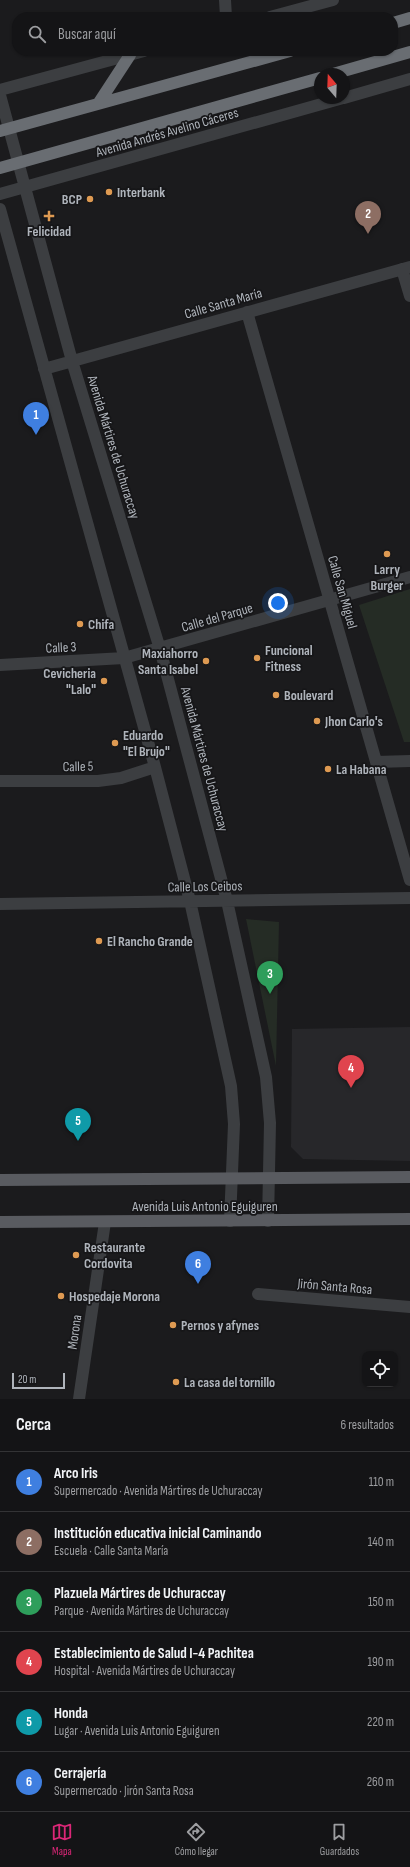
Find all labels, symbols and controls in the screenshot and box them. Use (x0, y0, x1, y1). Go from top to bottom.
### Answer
search box (12, 12, 398, 56)
icon: search (26, 23, 48, 45)
text: Buscar aquí (58, 25, 116, 44)
north arrow (314, 68, 350, 104)
street label: Avenida Andrés Avelino Cáceres (93, 104, 240, 161)
place label: Interbank (117, 184, 165, 201)
marker: Interbank (104, 187, 114, 197)
place label: BCP (62, 191, 82, 208)
marker: BCP (85, 194, 95, 204)
pin: 2 (355, 201, 381, 234)
marker: Felicidad (44, 211, 54, 221)
place label: Felicidad (27, 223, 71, 240)
street label: Calle Santa María (182, 284, 264, 323)
street label: Avenida Mártires de Uchuraccay (83, 372, 144, 522)
pin: 1 (23, 402, 49, 435)
marker: Larry Burger (382, 549, 392, 559)
street label: Calle San Miguel (324, 554, 361, 631)
place label: Larry Burger (371, 561, 404, 594)
your location (268, 593, 288, 613)
street label: Calle del Parque (179, 599, 255, 636)
place label: Chifa (88, 616, 114, 633)
marker: Chifa (75, 619, 85, 629)
street label: Calle 3 (45, 638, 77, 657)
place label: Funcional Fitness (265, 642, 313, 675)
place label: Maxiahorro Santa Isabel (138, 645, 198, 678)
marker: Funcional Fitness (252, 653, 262, 663)
marker: Maxiahorro Santa Isabel (201, 656, 211, 666)
place label: Cevicheria "Lalo" (43, 665, 96, 698)
marker: Cevicheria "Lalo" (99, 676, 109, 686)
street label: Avenida Mártires de Uchuraccay (177, 684, 232, 834)
place label: Boulevard (284, 687, 333, 704)
marker: Boulevard (271, 690, 281, 700)
place label: Jhon Carlo's (324, 713, 383, 730)
marker: Jhon Carlo's (312, 716, 322, 726)
place label: Eduardo "El Brujo" (123, 727, 170, 760)
marker: Eduardo "El Brujo" (110, 738, 120, 748)
street label: Calle 5 (63, 758, 94, 775)
place label: La Habana (336, 761, 387, 778)
marker: La Habana (323, 764, 333, 774)
street label: Calle Los Ceibos (168, 877, 242, 896)
place label: El Rancho Grande (107, 933, 193, 950)
marker: El Rancho Grande (94, 936, 104, 946)
pin: 3 (257, 961, 283, 994)
pin: 4 (338, 1055, 364, 1088)
pin: 5 (65, 1108, 91, 1141)
street label: Avenida Luis Antonio Eguiguren (131, 1198, 278, 1215)
place label: Restaurante Cordovita (84, 1239, 145, 1272)
marker: Restaurante Cordovita (71, 1250, 81, 1260)
pin: 6 (185, 1251, 211, 1284)
street label: Jirón Santa Rosa (296, 1275, 373, 1298)
place label: Hospedaje Morona (69, 1288, 160, 1305)
marker: Hospedaje Morona (56, 1291, 66, 1301)
street label: Morona (64, 1313, 85, 1351)
place label: Pernos y afynes (181, 1317, 259, 1334)
marker: Pernos y afynes (168, 1320, 178, 1330)
map controls (362, 1351, 398, 1387)
button: locate (362, 1351, 398, 1387)
scale bar (12, 1371, 65, 1390)
text: 20 m (18, 1373, 36, 1386)
place label: La casa del tornillo (184, 1374, 275, 1391)
marker: La casa del tornillo (171, 1377, 181, 1387)
text: Cerca (16, 1415, 51, 1435)
text: 6 resultados (341, 1417, 394, 1433)
text: Arco Iris (54, 1464, 98, 1483)
text: 1 (26, 1474, 32, 1490)
text: 110 m (369, 1474, 394, 1490)
text: Supermercado · Avenida Mártires de Uchuraccay (54, 1483, 263, 1499)
text: Institución educativa inicial Caminando (54, 1524, 261, 1543)
text: 2 (26, 1534, 32, 1550)
text: 140 m (368, 1534, 394, 1550)
text: Escuela · Calle Santa María (54, 1543, 168, 1559)
text: Plazuela Mártires de Uchuraccay (54, 1584, 226, 1603)
text: 3 (26, 1594, 32, 1610)
text: 150 m (368, 1594, 394, 1610)
text: Parque · Avenida Mártires de Uchuraccay (54, 1603, 229, 1619)
text: Establecimiento de Salud I-4 Pachitea (54, 1644, 254, 1663)
text: 4 (26, 1654, 32, 1670)
text: 190 m (367, 1654, 394, 1670)
text: Hospital · Avenida Mártires de Uchuraccay (54, 1663, 235, 1679)
text: Honda (54, 1704, 88, 1723)
text: 5 (26, 1714, 32, 1730)
text: 220 m (367, 1714, 394, 1730)
text: Lugar · Avenida Luis Antonio Eguiguren (54, 1723, 220, 1739)
text: Cerrajería (54, 1764, 106, 1783)
text: 6 (26, 1774, 32, 1790)
text: 260 m (367, 1774, 394, 1790)
text: Supermercado · Jirón Santa Rosa (54, 1783, 194, 1799)
tab: Mapa (51, 1821, 73, 1858)
tab: Cómo llegar (175, 1821, 218, 1858)
tab: Guardados (320, 1821, 359, 1858)

